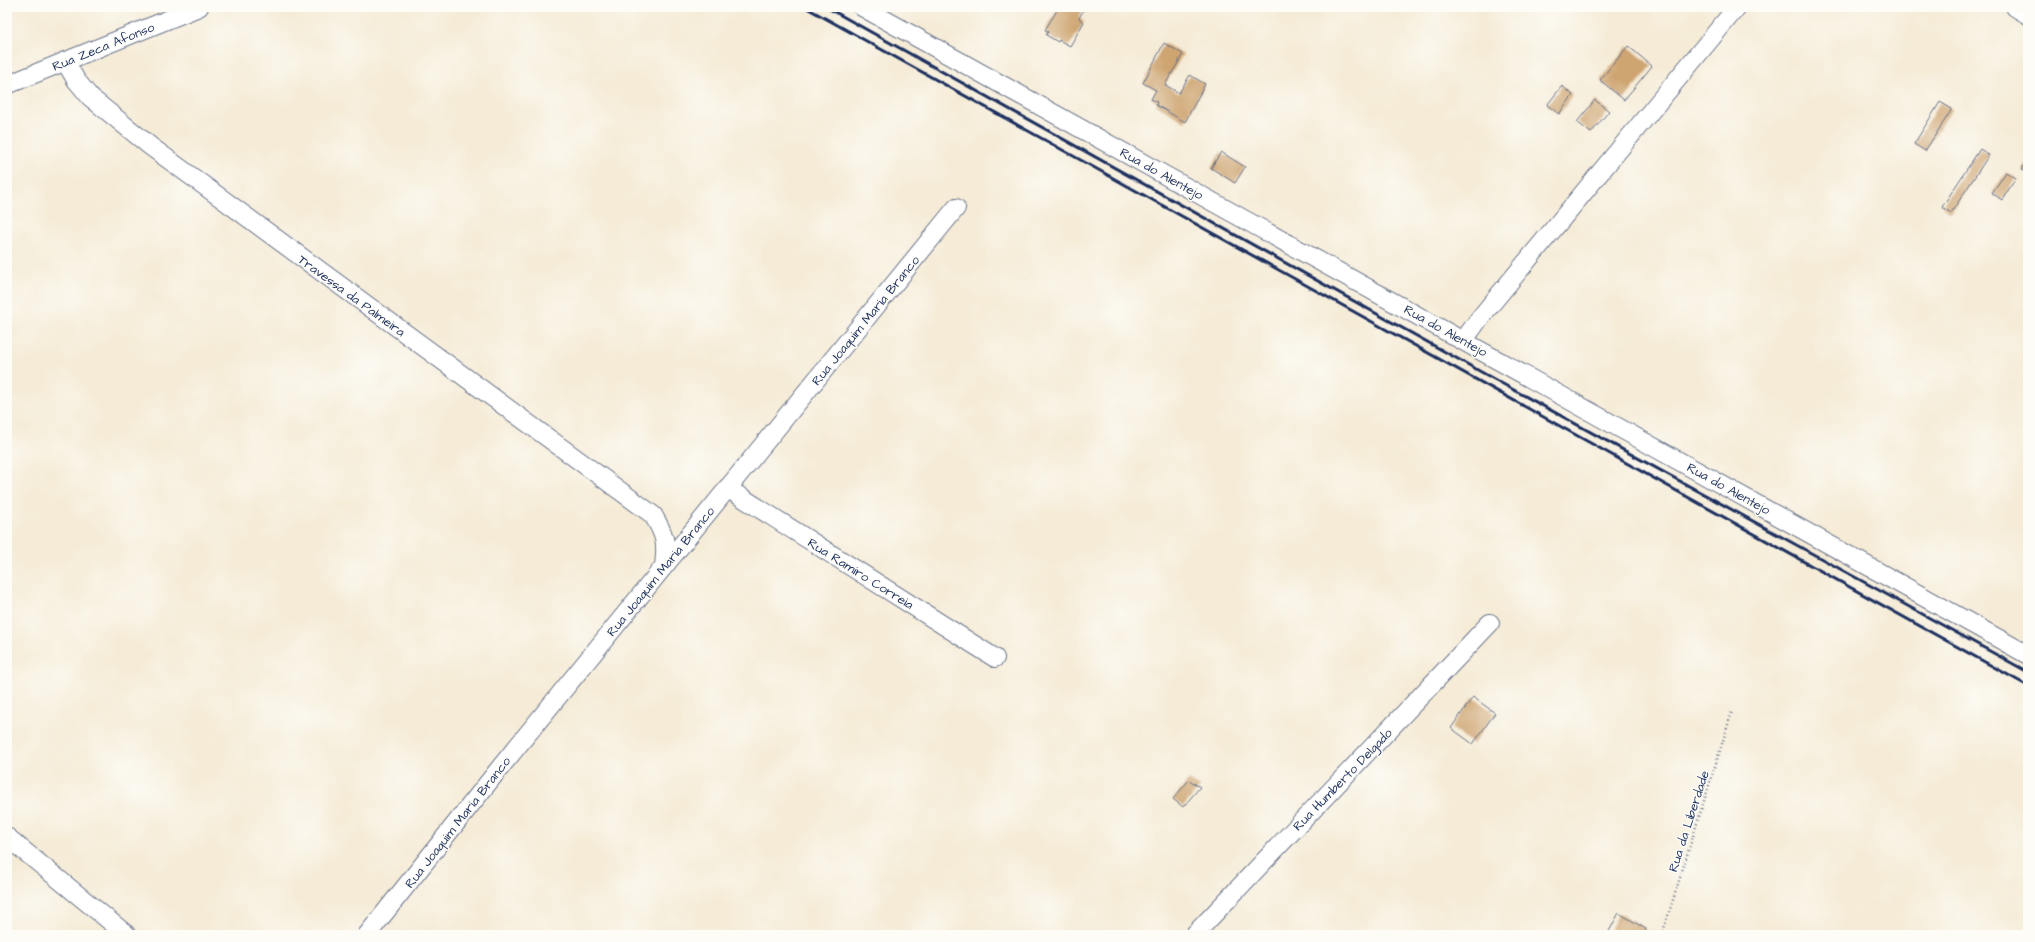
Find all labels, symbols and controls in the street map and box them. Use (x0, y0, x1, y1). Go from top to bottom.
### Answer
street label: Rua Zeca Afonso (50, 18, 158, 76)
street label: Rua do Alentejo (1117, 144, 1207, 205)
street label: Travessa da Palmeira (294, 251, 409, 341)
street label: Rua Joaquim Maria Branco (808, 251, 924, 389)
street label: Rua do Alentejo (1401, 301, 1491, 362)
street label: Rua do Alentejo (1684, 459, 1774, 520)
street label: Rua Joaquim Maria Branco (603, 502, 719, 640)
street label: Rua Ramiro Correia (804, 534, 917, 614)
street label: Rua Humberto Delgado (1289, 724, 1398, 836)
street label: Rua Joaquim Maria Branco (401, 753, 515, 892)
street label: Rua da Liberdade (1664, 768, 1714, 874)

